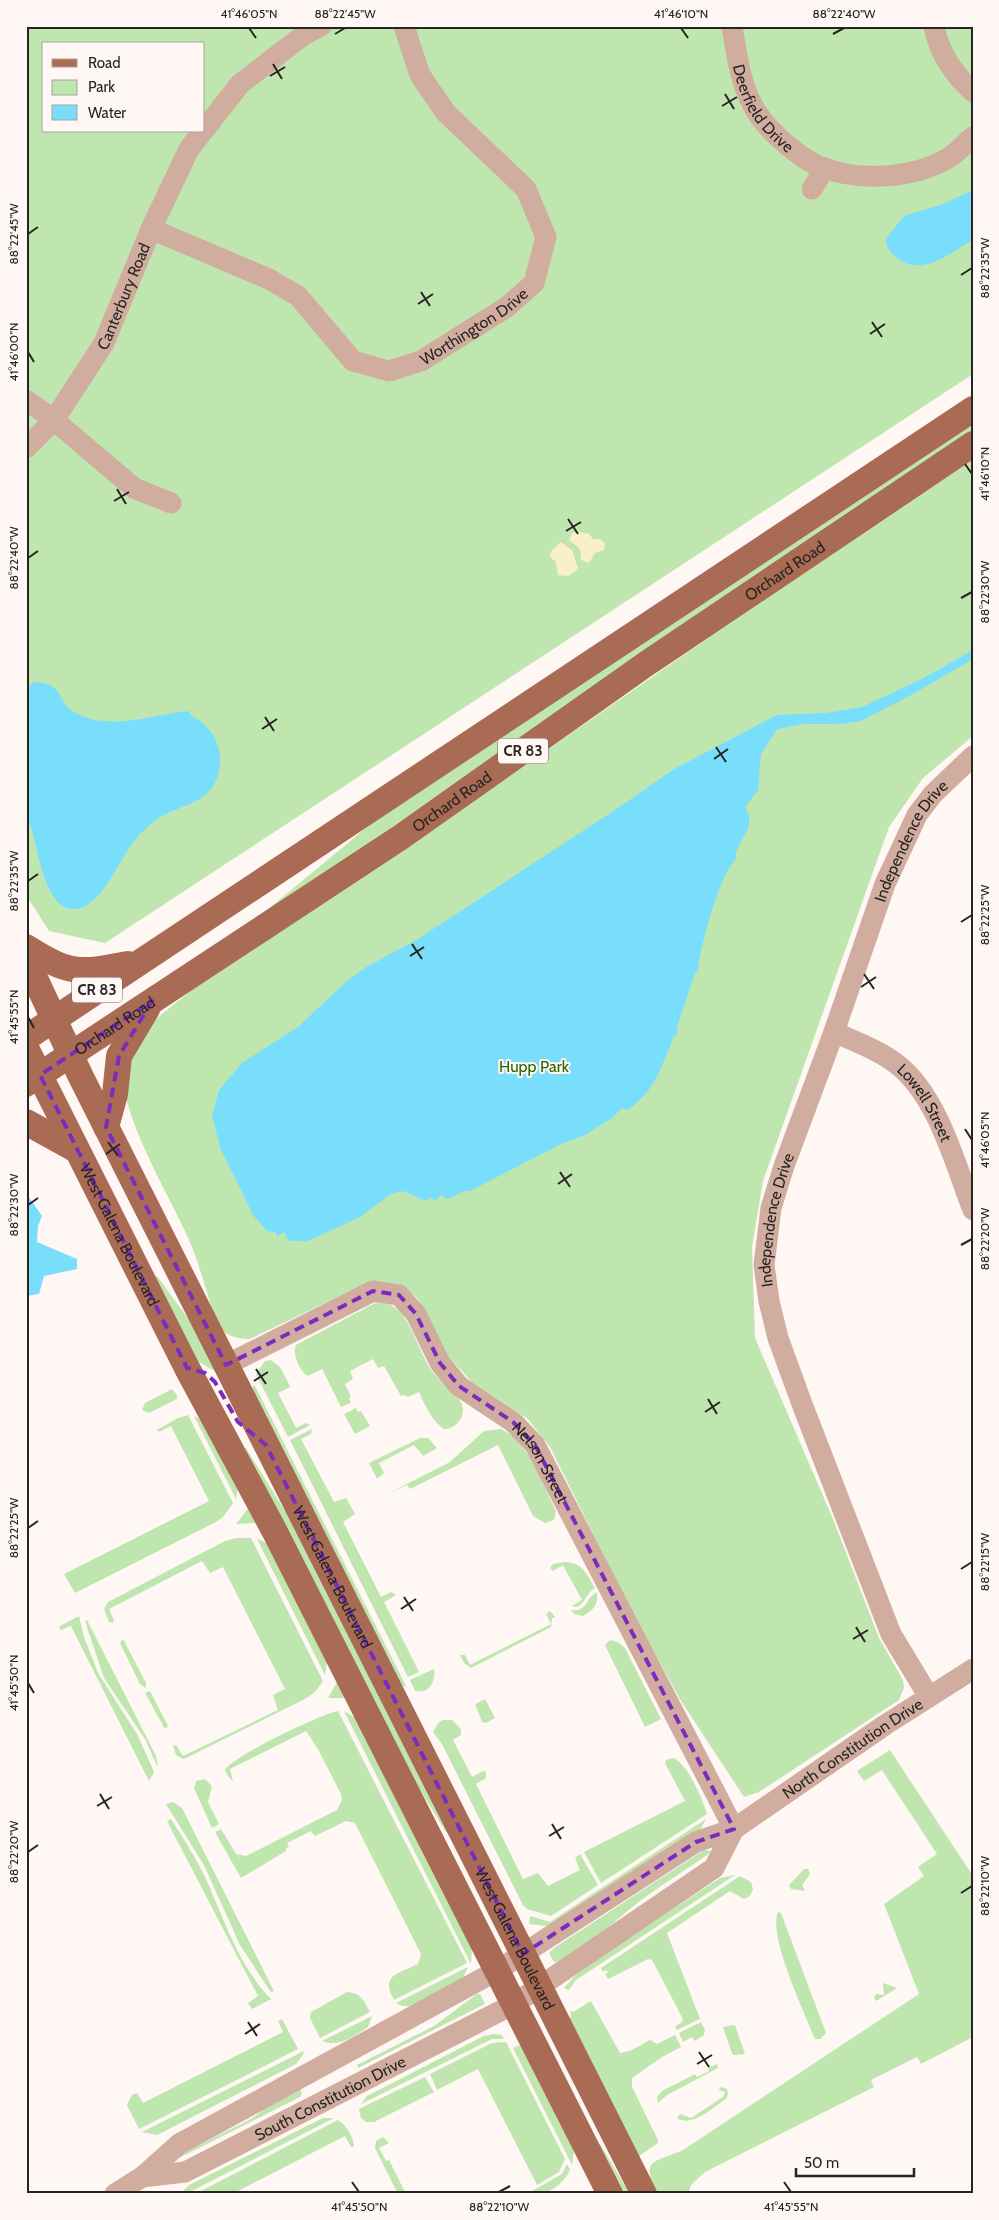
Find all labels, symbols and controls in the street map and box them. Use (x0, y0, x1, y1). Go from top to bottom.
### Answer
text: 41°46'05"N (220, 6, 278, 21)
text: 88°22'45"W (314, 6, 376, 21)
text: 41°46'10"N (654, 6, 708, 21)
text: 88°22'40"W (813, 6, 876, 21)
legend (42, 42, 205, 132)
text: Road (88, 54, 121, 72)
street label: Deerfield Drive (729, 62, 797, 156)
text: Park (88, 78, 115, 96)
text: Water (88, 104, 126, 122)
text: 88°22'45"W (6, 203, 21, 265)
text: 88°22'35"W (977, 237, 992, 298)
street label: Canterbury Road (93, 240, 154, 354)
street label: Worthington Drive (417, 284, 532, 369)
text: 41°46'00"N (6, 323, 21, 381)
text: 41°46'10"N (977, 447, 992, 501)
text: 88°22'40"W (6, 526, 21, 589)
street label: Orchard Road (741, 537, 829, 605)
text: 88°22'30"W (977, 560, 992, 623)
road number: CR 83 (498, 738, 548, 764)
street label: Orchard Road (409, 767, 495, 836)
street label: Independence Drive (871, 776, 952, 905)
text: 88°22'35"W (6, 850, 21, 911)
text: 88°22'25"W (977, 884, 992, 945)
road number: CR 83 (72, 978, 122, 1002)
text: 41°45'55"N (6, 990, 21, 1044)
street label: Orchard Road (71, 993, 159, 1060)
park label: Hupp Park (499, 1057, 570, 1076)
street label: Lowell Street (893, 1060, 956, 1145)
text: 41°46'05"N (977, 1111, 992, 1169)
street label: Independence Drive (755, 1150, 798, 1288)
street label: West Galena Boulevard (76, 1161, 163, 1309)
text: 88°22'30"W (6, 1173, 21, 1236)
text: 88°22'20"W (977, 1207, 992, 1270)
street label: Nelson Street (508, 1418, 573, 1507)
text: 88°22'25"W (6, 1497, 21, 1558)
street label: West Galena Boulevard (289, 1503, 376, 1651)
text: 88°22'15"W (977, 1532, 992, 1591)
text: 41°45'50"N (6, 1655, 21, 1711)
street label: North Constitution Drive (779, 1695, 926, 1803)
text: 88°22'20"W (6, 1820, 21, 1883)
text: 88°22'10"W (977, 1855, 992, 1916)
street label: West Galena Boulevard (471, 1865, 559, 2013)
street label: South Constitution Drive (251, 2052, 409, 2145)
scale bar (796, 2145, 914, 2177)
text: 50 m (804, 2154, 839, 2172)
text: 41°45'50"N (331, 2199, 387, 2214)
text: 88°22'10"W (469, 2199, 530, 2214)
text: 41°45'55"N (764, 2199, 818, 2214)

